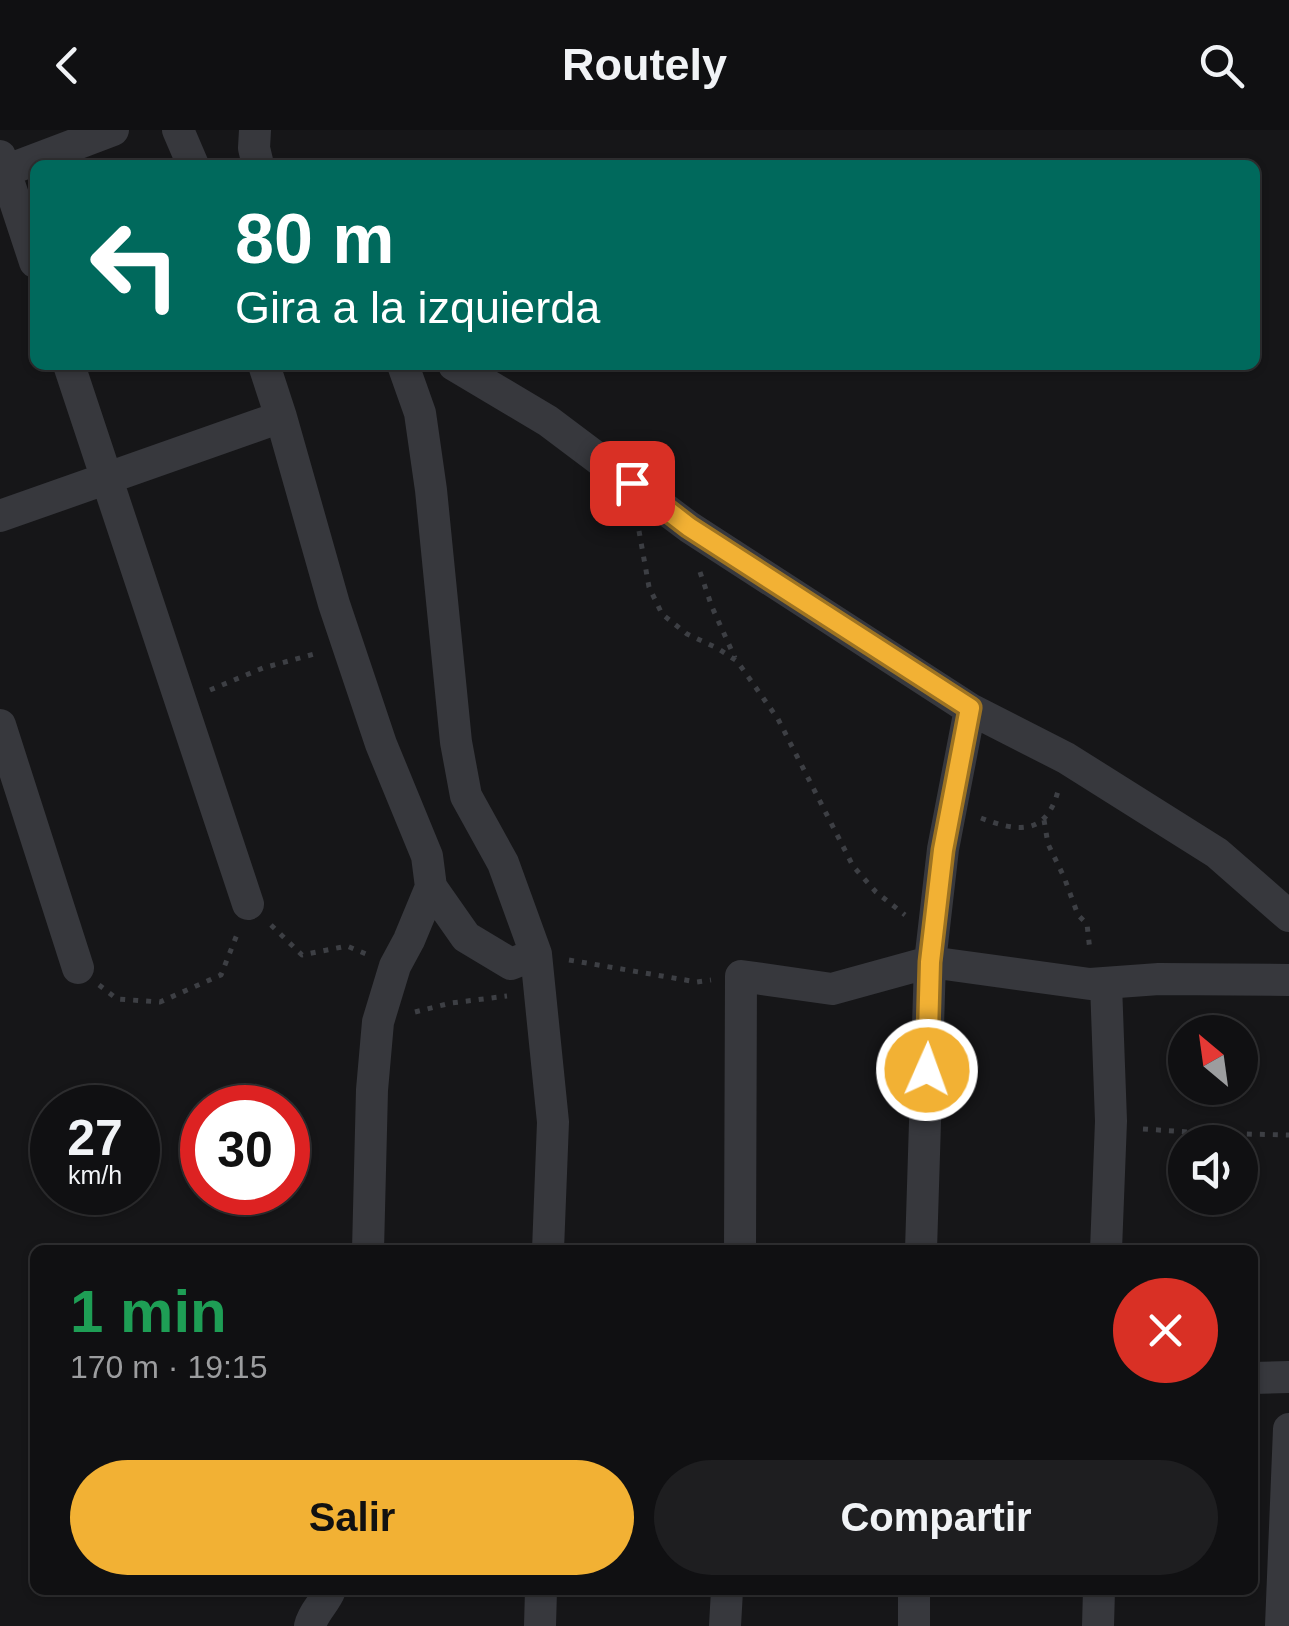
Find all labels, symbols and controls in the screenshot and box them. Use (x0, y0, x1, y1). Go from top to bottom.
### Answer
icon: back (40, 38, 95, 93)
icon: search (1194, 38, 1249, 93)
text: Routely (562, 39, 727, 90)
icon: left (70, 200, 200, 330)
text: 80 m (235, 200, 395, 278)
text: Gira a la izquierda (235, 282, 600, 333)
pin (590, 441, 675, 526)
icon: arrive (605, 456, 660, 511)
north arrow (1168, 1015, 1258, 1105)
map controls (1168, 1015, 1258, 1215)
position arrow (875, 1018, 979, 1122)
speed limit sign: 30 (180, 1085, 310, 1215)
text: 27 (67, 1110, 123, 1166)
button: sound (1168, 1125, 1258, 1215)
text: km/h (68, 1161, 122, 1189)
text: 1 min (70, 1278, 227, 1345)
button: close (1113, 1278, 1218, 1383)
text: 170 m · 19:15 (70, 1349, 267, 1385)
button: Salir (70, 1460, 634, 1575)
button: Compartir (654, 1460, 1218, 1575)

